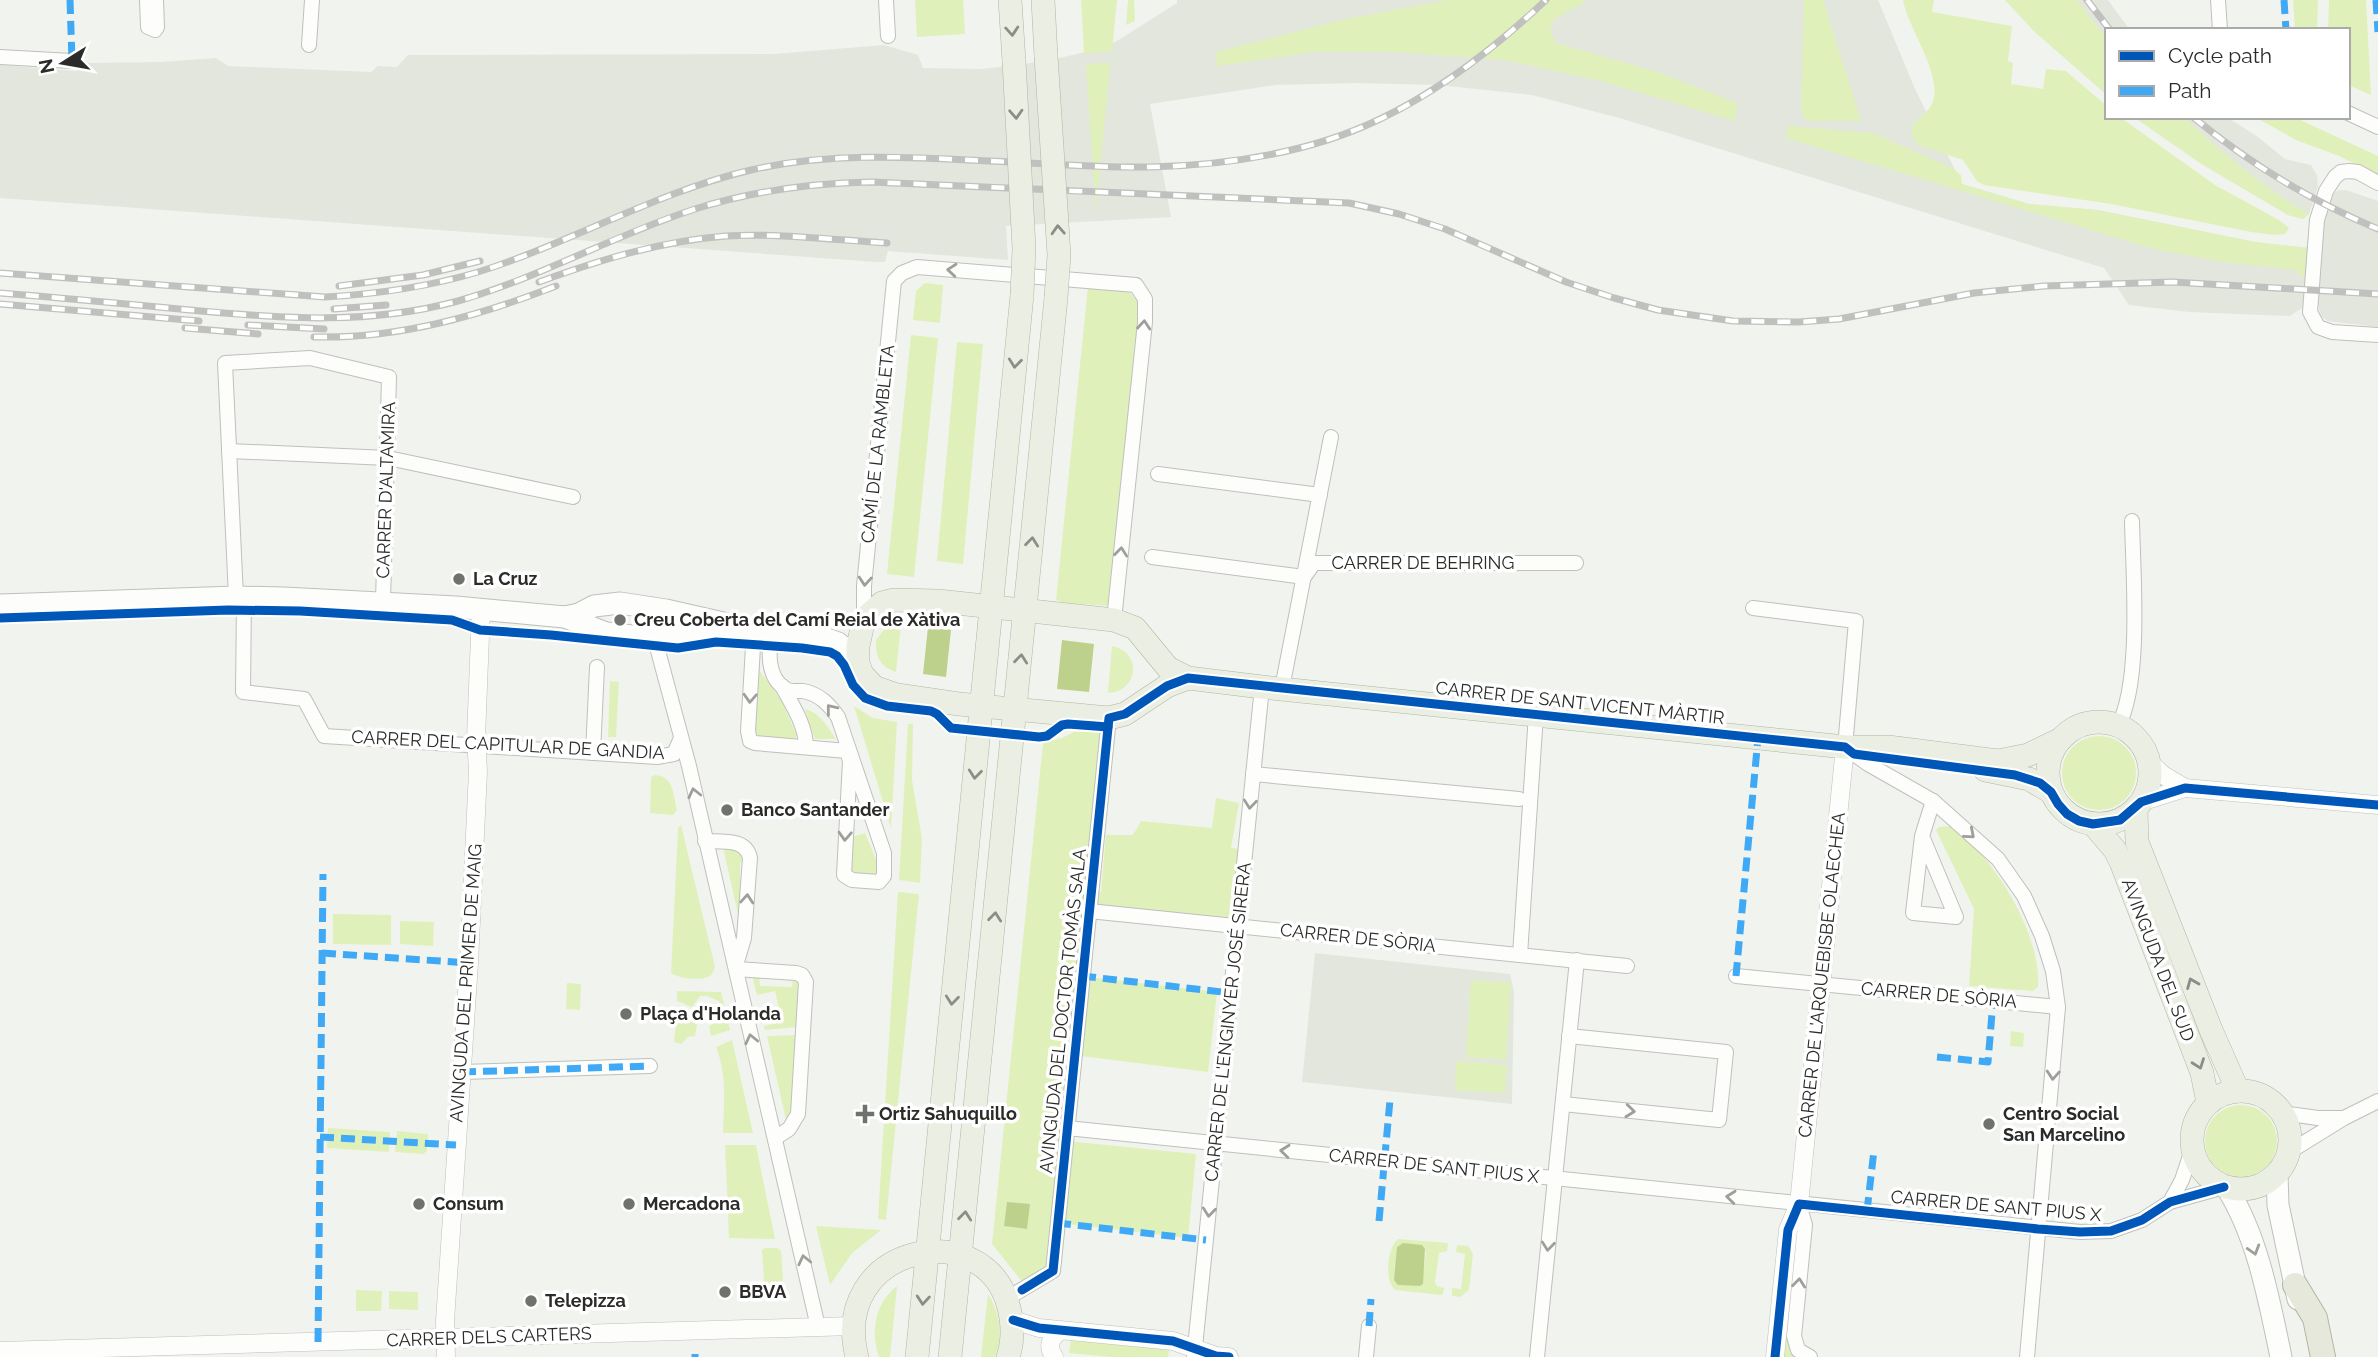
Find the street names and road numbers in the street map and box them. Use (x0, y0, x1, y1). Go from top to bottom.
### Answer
street label: CAMÍ DE LA RAMBLETA (856, 344, 898, 544)
street label: CARRER D'ALTAMIRA (372, 401, 399, 579)
street label: CARRER DE BEHRING (1332, 552, 1514, 573)
street label: CARRER DE SANT VICENT MÀRTIR (1435, 676, 1726, 728)
street label: CARRER DEL CAPITULAR DE GANDIA (351, 726, 665, 763)
street label: CARRER DE L'ARQUEBISBE OLAECHEA (1794, 811, 1849, 1139)
street label: AVINGUDA DEL PRIMER DE MAIG (445, 843, 486, 1123)
street label: AVINGUDA DEL DOCTOR TOMÀS SALA (1034, 847, 1090, 1174)
street label: CARRER DE L'ENGINYER JOSÉ SIRERA (1199, 861, 1255, 1183)
street label: AVINGUDA DEL SUD (2118, 876, 2199, 1044)
street label: CARRER DE SÒRIA (1279, 918, 1437, 956)
street label: CARRER DE SÒRIA (1860, 976, 2018, 1012)
street label: CARRER DE SANT PIUS X (1328, 1144, 1541, 1187)
street label: CARRER DE SANT PIUS X (1890, 1186, 2103, 1225)
street label: CARRER DELS CARTERS (386, 1322, 592, 1351)

